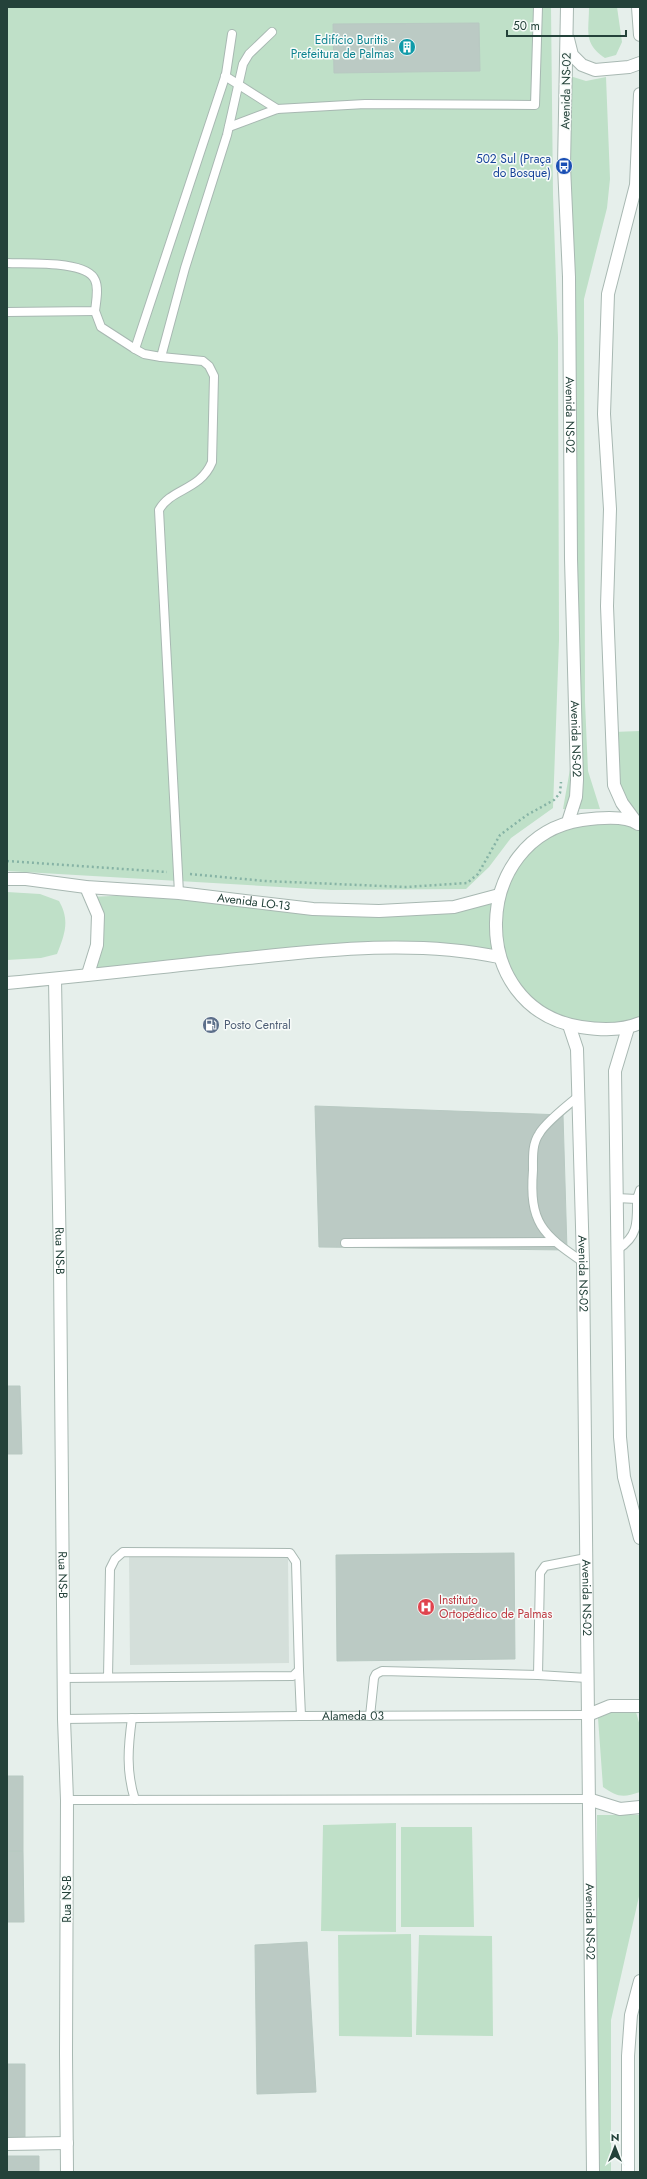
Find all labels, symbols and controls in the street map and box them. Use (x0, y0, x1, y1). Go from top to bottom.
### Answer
scale bar (507, 12, 626, 38)
text: 50 m (513, 17, 540, 35)
place label: Edifício Buritis - Prefeitura de Palmas (291, 31, 394, 63)
building icon: Edifício Buritis - Prefeitura de Palmas (397, 37, 417, 57)
street label: Avenida NS-02 (556, 52, 576, 129)
place label: 502 Sul (Praça do Bosque) (476, 150, 551, 182)
bus stop icon: 502 Sul (Praça do Bosque) (554, 156, 574, 176)
street label: Avenida NS-02 (561, 376, 579, 453)
street label: Avenida NS-02 (566, 700, 586, 778)
street label: Avenida LO-13 (216, 889, 292, 915)
fuel station icon: Posto Central (201, 1015, 221, 1035)
place label: Posto Central (224, 1016, 291, 1034)
street label: Rua NS-B (50, 1227, 69, 1275)
street label: Avenida NS-02 (573, 1235, 593, 1312)
street label: Rua NS-B (54, 1551, 72, 1599)
street label: Avenida NS-02 (577, 1559, 596, 1636)
place label: Instituto Ortopédico de Palmas (439, 1591, 552, 1623)
hospital icon: Instituto Ortopédico de Palmas (416, 1597, 436, 1617)
street label: Alameda 03 (322, 1707, 384, 1725)
street label: Rua NS-B (58, 1875, 76, 1923)
street label: Avenida NS-02 (581, 1883, 600, 1960)
north arrow (595, 2127, 635, 2167)
text: N (611, 2129, 619, 2145)

